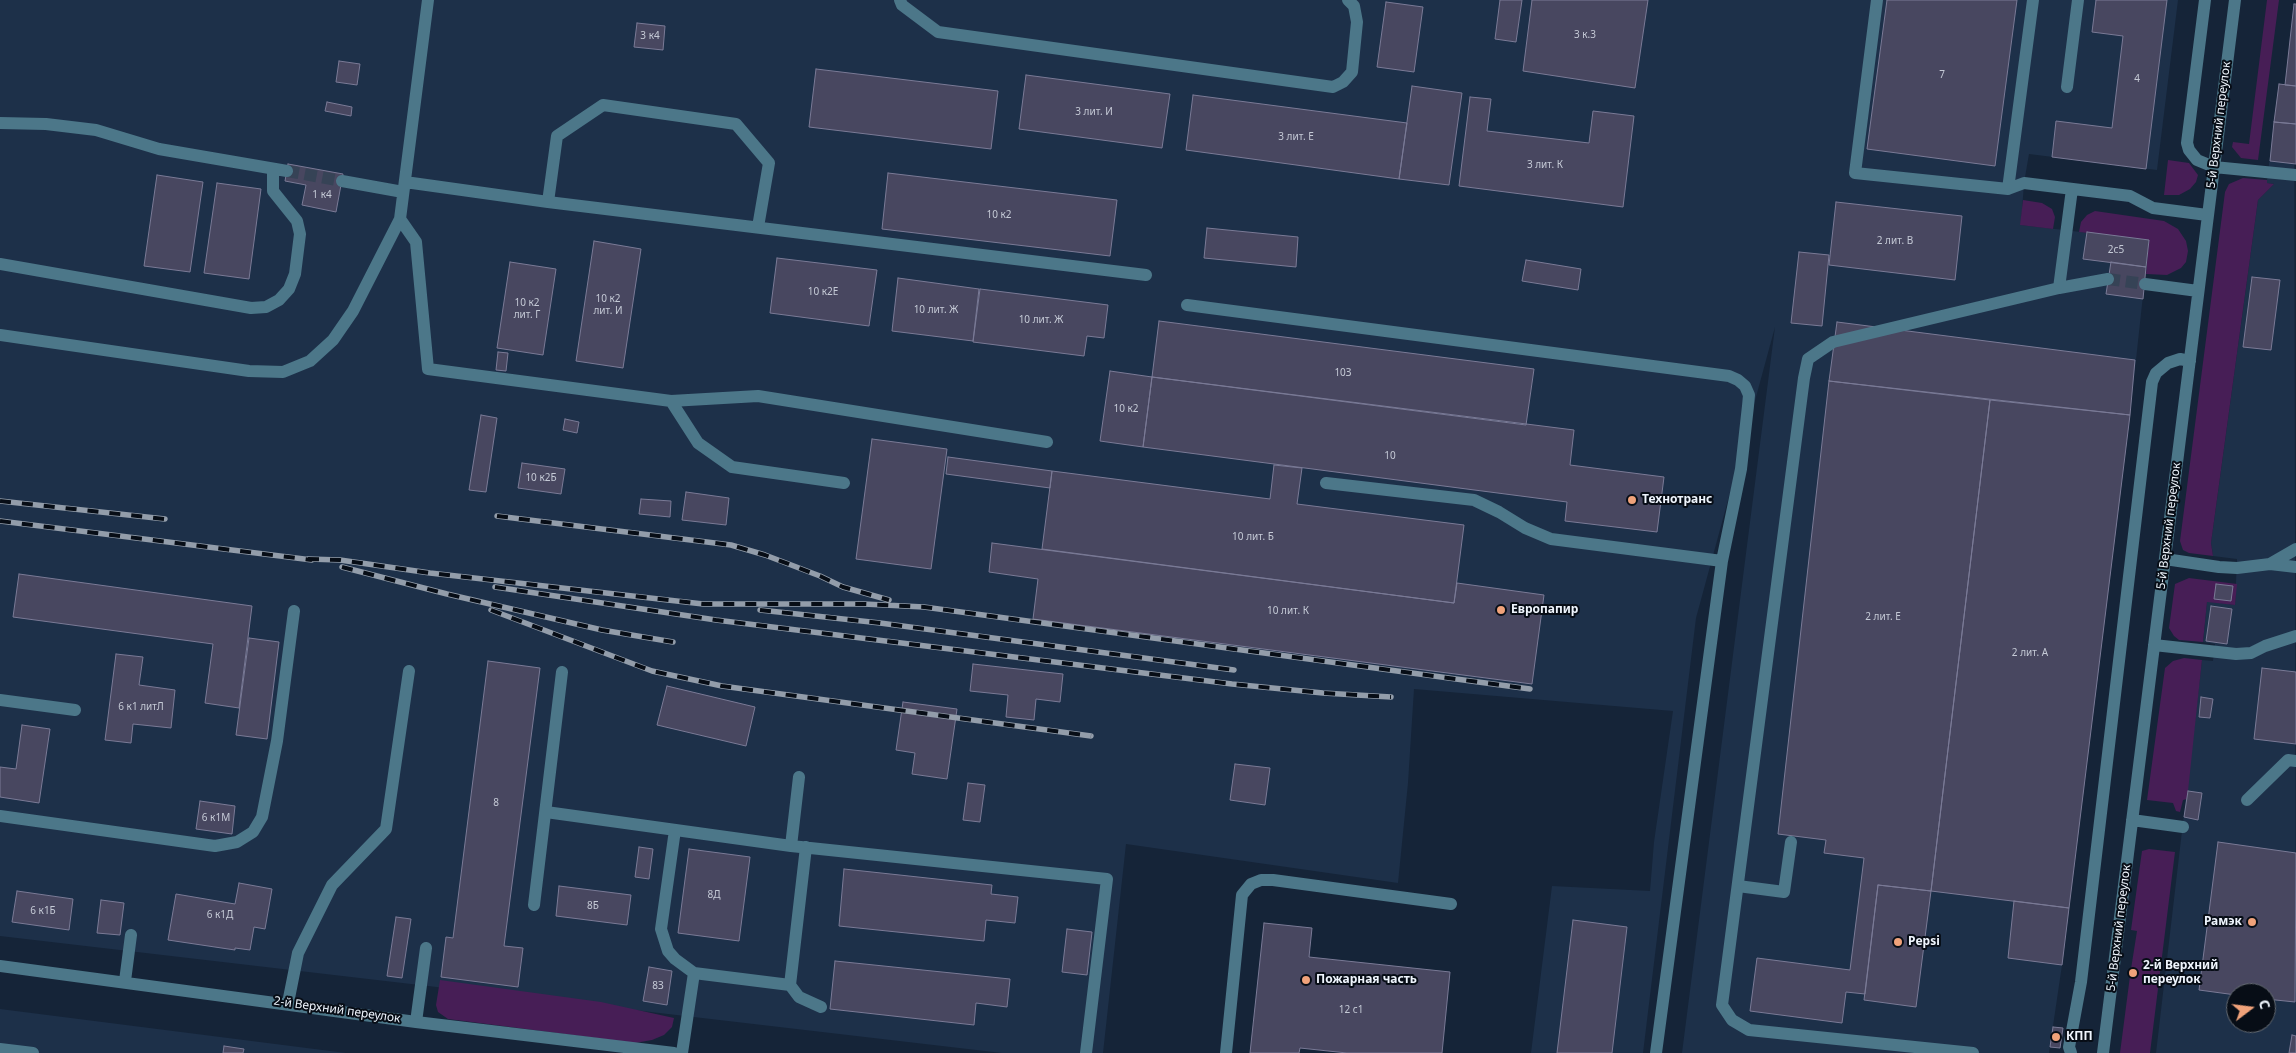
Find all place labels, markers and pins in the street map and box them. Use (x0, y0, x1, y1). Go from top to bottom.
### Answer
place label: Технотранс (1642, 493, 1712, 507)
marker: Технотранс (1626, 494, 1638, 506)
place label: Европапир (1511, 603, 1578, 617)
marker: Европапир (1495, 604, 1507, 616)
place label: Рамэк (2204, 915, 2242, 929)
marker: Рамэк (2246, 916, 2258, 928)
place label: Pepsi (1908, 935, 1940, 949)
marker: Pepsi (1892, 936, 1904, 948)
place label: 2-й Верхний переулок (2143, 959, 2218, 987)
marker: 2-й Верхний переулок (2127, 967, 2139, 979)
place label: Пожарная часть (1316, 973, 1417, 987)
marker: Пожарная часть (1300, 974, 1312, 986)
place label: КПП (2066, 1030, 2093, 1044)
marker: КПП (2050, 1031, 2062, 1043)

